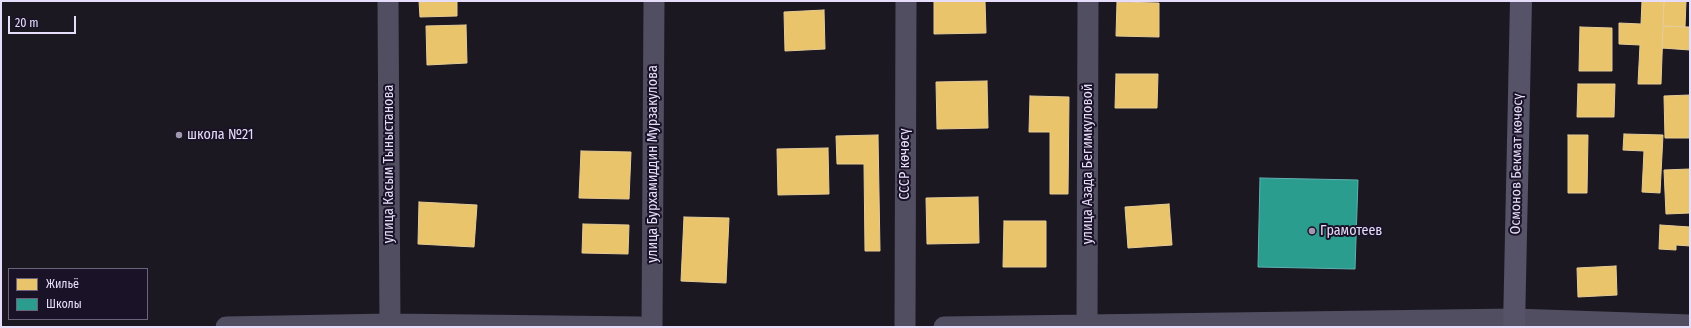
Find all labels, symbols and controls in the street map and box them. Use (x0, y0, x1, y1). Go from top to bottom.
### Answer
scale bar (10, 8, 78, 34)
text: 20 m (15, 16, 39, 30)
street label: улица Бурхамиддин Мурзакулова (645, 65, 661, 263)
street label: улица Азада Бегимкуловой (1080, 84, 1096, 244)
street label: улица Касым Тыныстанова (381, 85, 397, 243)
street label: Осмонов Бекмат көчөсү (1507, 93, 1527, 235)
place label: школа №21 (187, 127, 253, 143)
street label: СССР көчөсү (897, 128, 913, 200)
marker: школа №21 (174, 130, 184, 140)
place label: Грамотеев (1320, 223, 1382, 239)
marker: Грамотеев (1307, 226, 1317, 236)
legend (8, 268, 148, 320)
text: Жильё (46, 277, 79, 291)
text: Школы (46, 297, 82, 311)

